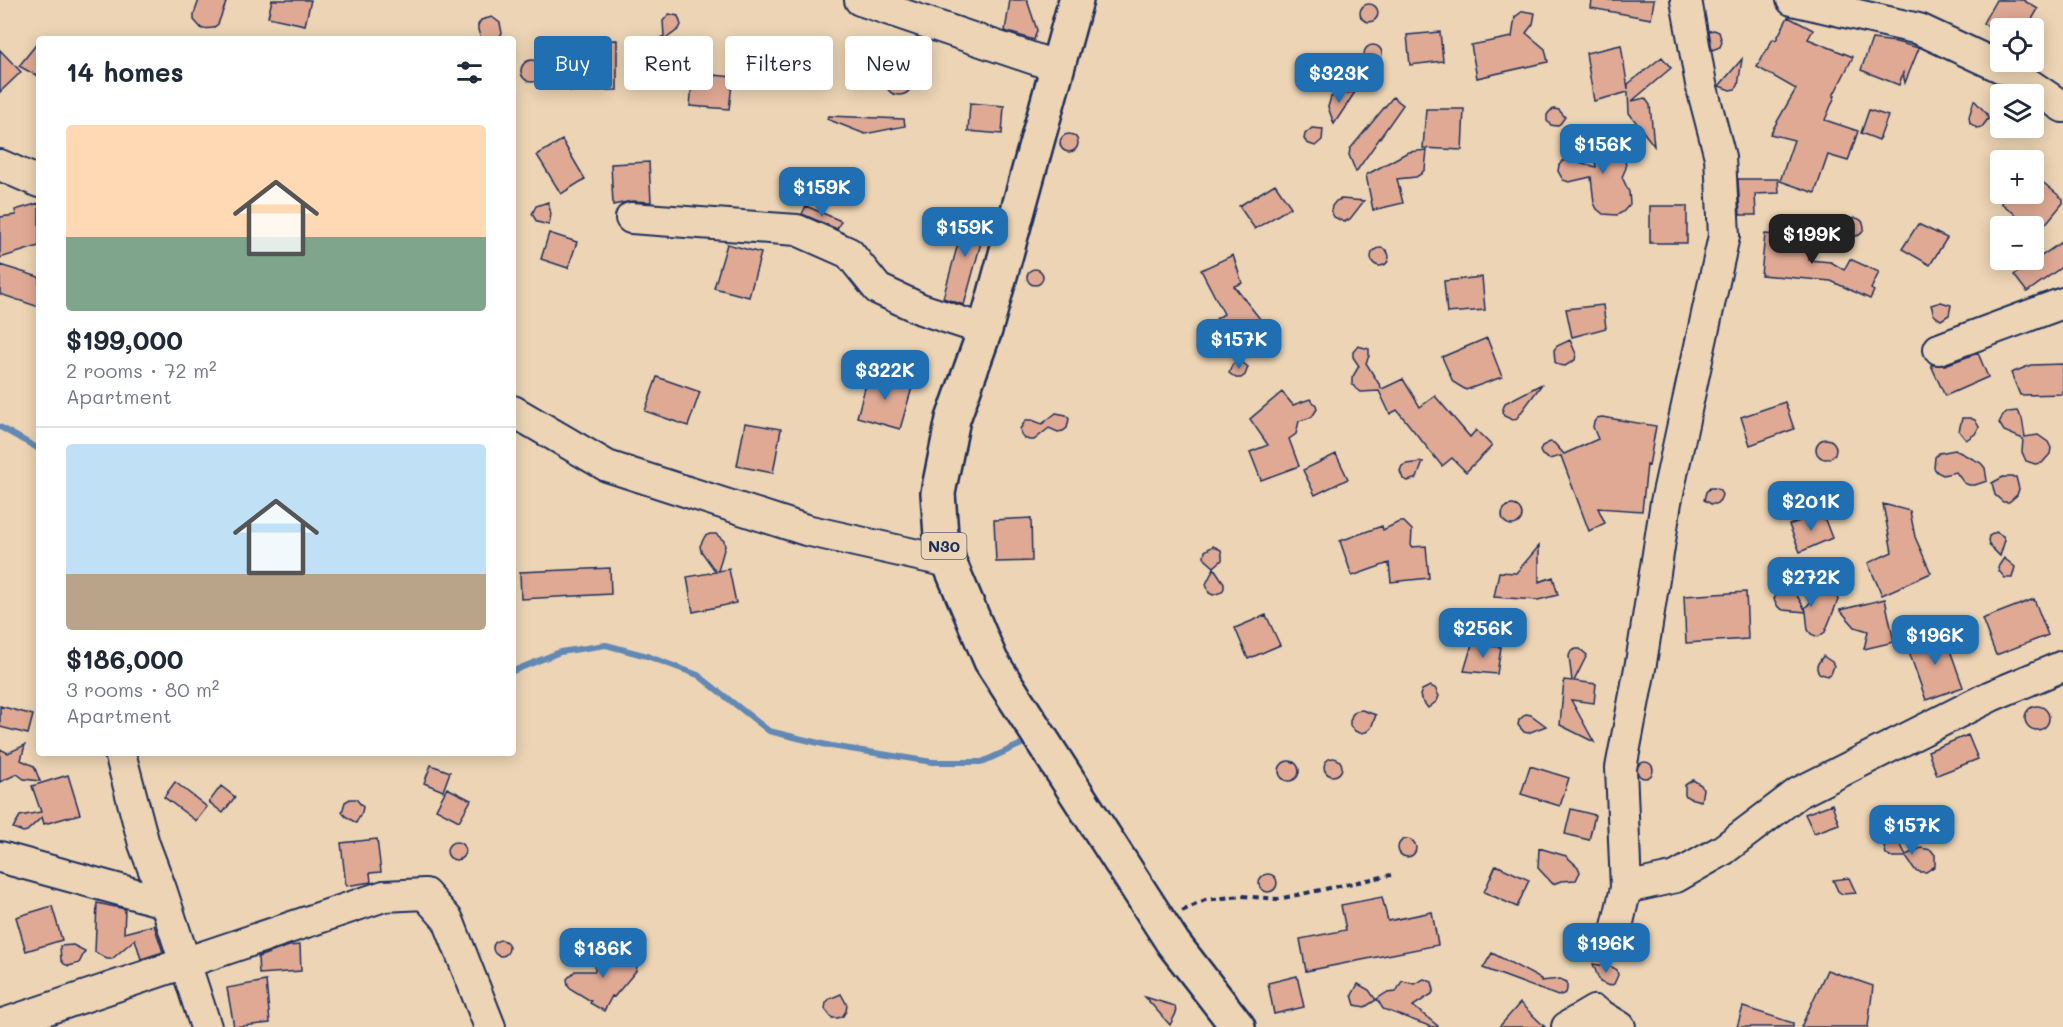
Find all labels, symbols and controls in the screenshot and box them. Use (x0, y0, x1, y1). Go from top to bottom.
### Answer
map controls (1990, 18, 2044, 270)
button: locate (1990, 18, 2044, 72)
chip: Buy (534, 36, 612, 90)
chip: Rent (624, 36, 713, 90)
chip: Filters (725, 36, 833, 90)
chip: New (845, 36, 932, 90)
pin: $323K (1297, 53, 1381, 104)
text: 14 homes (66, 55, 184, 89)
icon: filters (453, 56, 486, 89)
text: $323K (1309, 59, 1369, 85)
button: layers (1990, 84, 2044, 138)
pin: $156K (1561, 124, 1645, 175)
text: $156K (1574, 130, 1632, 156)
button: + (1990, 150, 2044, 204)
icon: home (222, 164, 330, 272)
pin: $159K (780, 167, 864, 218)
text: $159K (793, 173, 851, 199)
pin: $159K (923, 207, 1007, 258)
text: $159K (936, 213, 994, 239)
pin: $199K (1770, 214, 1854, 265)
button: − (1990, 216, 2044, 270)
text: $199K (1783, 220, 1841, 246)
pin: $157K (1197, 319, 1281, 370)
text: $199,000 (66, 323, 183, 357)
text: $157K (1210, 325, 1268, 351)
pin: $322K (843, 350, 927, 401)
text: $322K (855, 356, 915, 382)
text: 2 rooms · 72 m² (66, 357, 217, 383)
text: Apartment (66, 383, 172, 409)
pin: $201K (1769, 481, 1853, 532)
icon: home (222, 483, 330, 591)
text: $201K (1782, 487, 1840, 513)
road number: N30 (922, 533, 966, 559)
pin: $272K (1769, 557, 1853, 608)
text: $272K (1781, 563, 1841, 589)
pin: $256K (1441, 608, 1525, 659)
text: $256K (1453, 614, 1513, 640)
pin: $196K (1893, 615, 1977, 666)
text: $196K (1906, 621, 1964, 647)
text: $186,000 (66, 642, 184, 676)
text: 3 rooms · 80 m² (66, 676, 219, 702)
text: Apartment (66, 702, 172, 728)
pin: $157K (1870, 805, 1954, 856)
text: $157K (1883, 811, 1941, 837)
pin: $196K (1564, 923, 1648, 974)
pin: $186K (561, 928, 645, 979)
text: $196K (1577, 929, 1635, 955)
text: $186K (574, 934, 632, 960)

